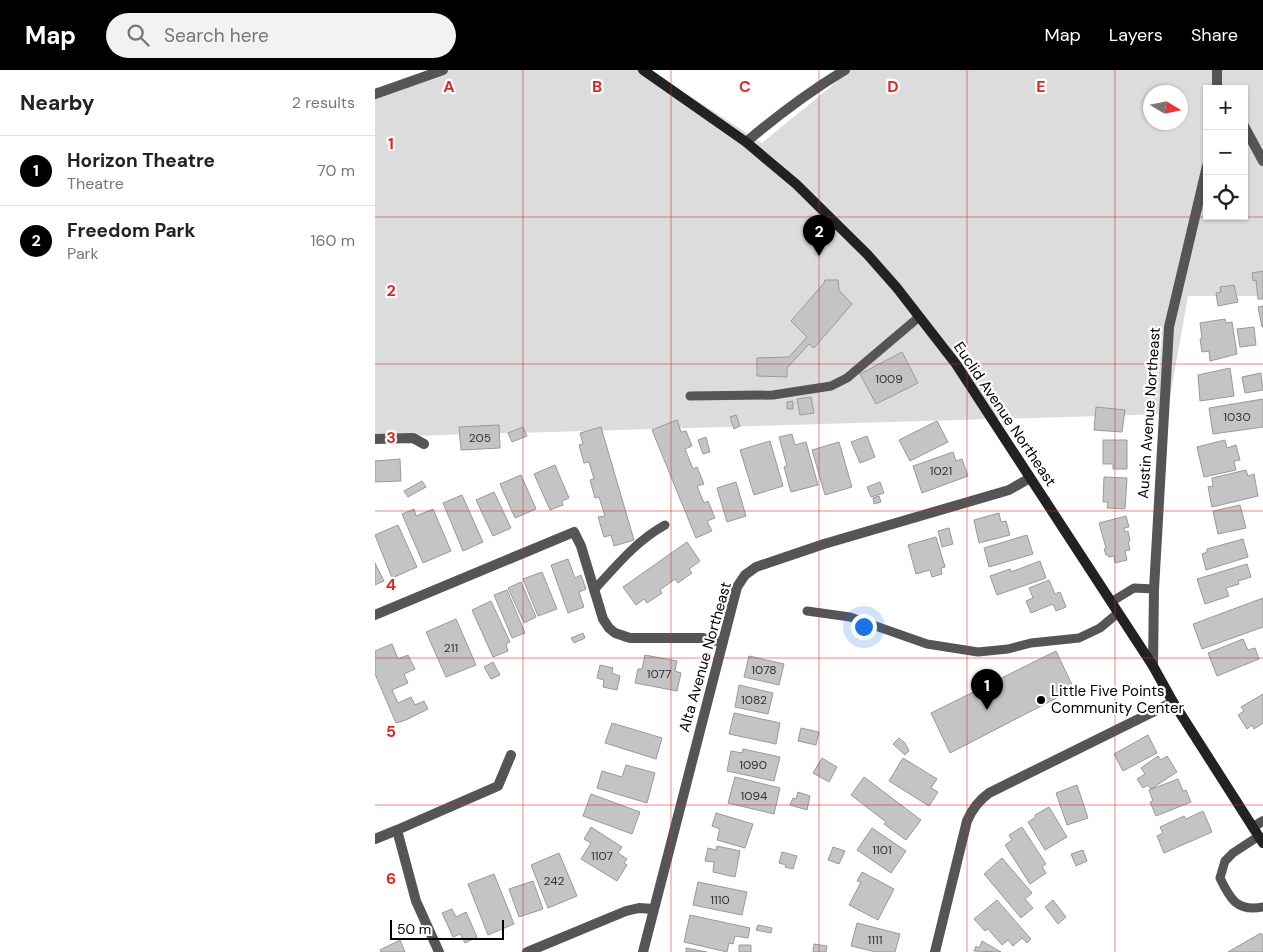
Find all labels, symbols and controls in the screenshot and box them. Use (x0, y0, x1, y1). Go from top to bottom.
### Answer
search box (106, 13, 456, 58)
text: Map (25, 20, 76, 51)
icon: search (124, 21, 152, 49)
text: Search here (164, 23, 269, 48)
text: Map (1045, 23, 1081, 47)
text: Layers (1109, 23, 1163, 47)
text: Share (1191, 23, 1238, 47)
text: A (443, 76, 455, 97)
text: B (592, 76, 602, 97)
text: C (739, 76, 751, 97)
text: D (887, 76, 899, 97)
text: E (1036, 76, 1046, 97)
north arrow (1143, 85, 1188, 130)
map controls (1203, 85, 1248, 220)
button: + (1203, 85, 1248, 130)
text: Nearby (20, 89, 94, 117)
text: 2 results (292, 92, 355, 113)
button: − (1203, 130, 1248, 175)
text: 1 (388, 133, 394, 154)
text: Horizon Theatre (67, 148, 215, 173)
text: 1 (33, 160, 39, 181)
text: 70 m (317, 160, 355, 181)
text: Theatre (67, 173, 124, 194)
button: locate (1203, 175, 1248, 220)
pin: 2 (803, 215, 835, 256)
text: Freedom Park (67, 218, 195, 243)
text: 2 (31, 230, 41, 251)
text: 160 m (311, 230, 355, 251)
text: Park (67, 243, 99, 264)
text: 2 (386, 280, 396, 301)
street label: Austin Avenue Northeast (1133, 327, 1165, 499)
street label: Euclid Avenue Northeast (949, 338, 1061, 490)
house number: 1009 (875, 371, 903, 387)
house number: 1030 (1223, 409, 1251, 425)
text: 3 (386, 427, 396, 448)
house number: 205 (469, 430, 491, 446)
house number: 1021 (930, 463, 952, 479)
text: 4 (386, 574, 396, 595)
street label: Alta Avenue Northeast (674, 579, 736, 734)
your location (851, 614, 877, 640)
house number: 211 (444, 640, 458, 656)
house number: 1078 (751, 662, 777, 678)
house number: 1077 (647, 666, 671, 682)
pin: 1 (971, 669, 1003, 710)
place label: Little Five Points Community Center (1051, 681, 1184, 718)
house number: 1082 (741, 692, 767, 708)
marker: Little Five Points Community Center (1035, 694, 1047, 706)
text: 5 (386, 721, 396, 742)
house number: 1090 (739, 757, 767, 773)
house number: 1094 (741, 788, 767, 804)
house number: 1101 (872, 842, 892, 858)
house number: 1107 (591, 848, 613, 864)
text: 6 (386, 868, 396, 889)
house number: 242 (544, 873, 565, 889)
house number: 1110 (710, 892, 730, 908)
scale bar (390, 917, 504, 940)
text: 50 m (397, 920, 431, 938)
house number: 1111 (868, 932, 882, 948)

